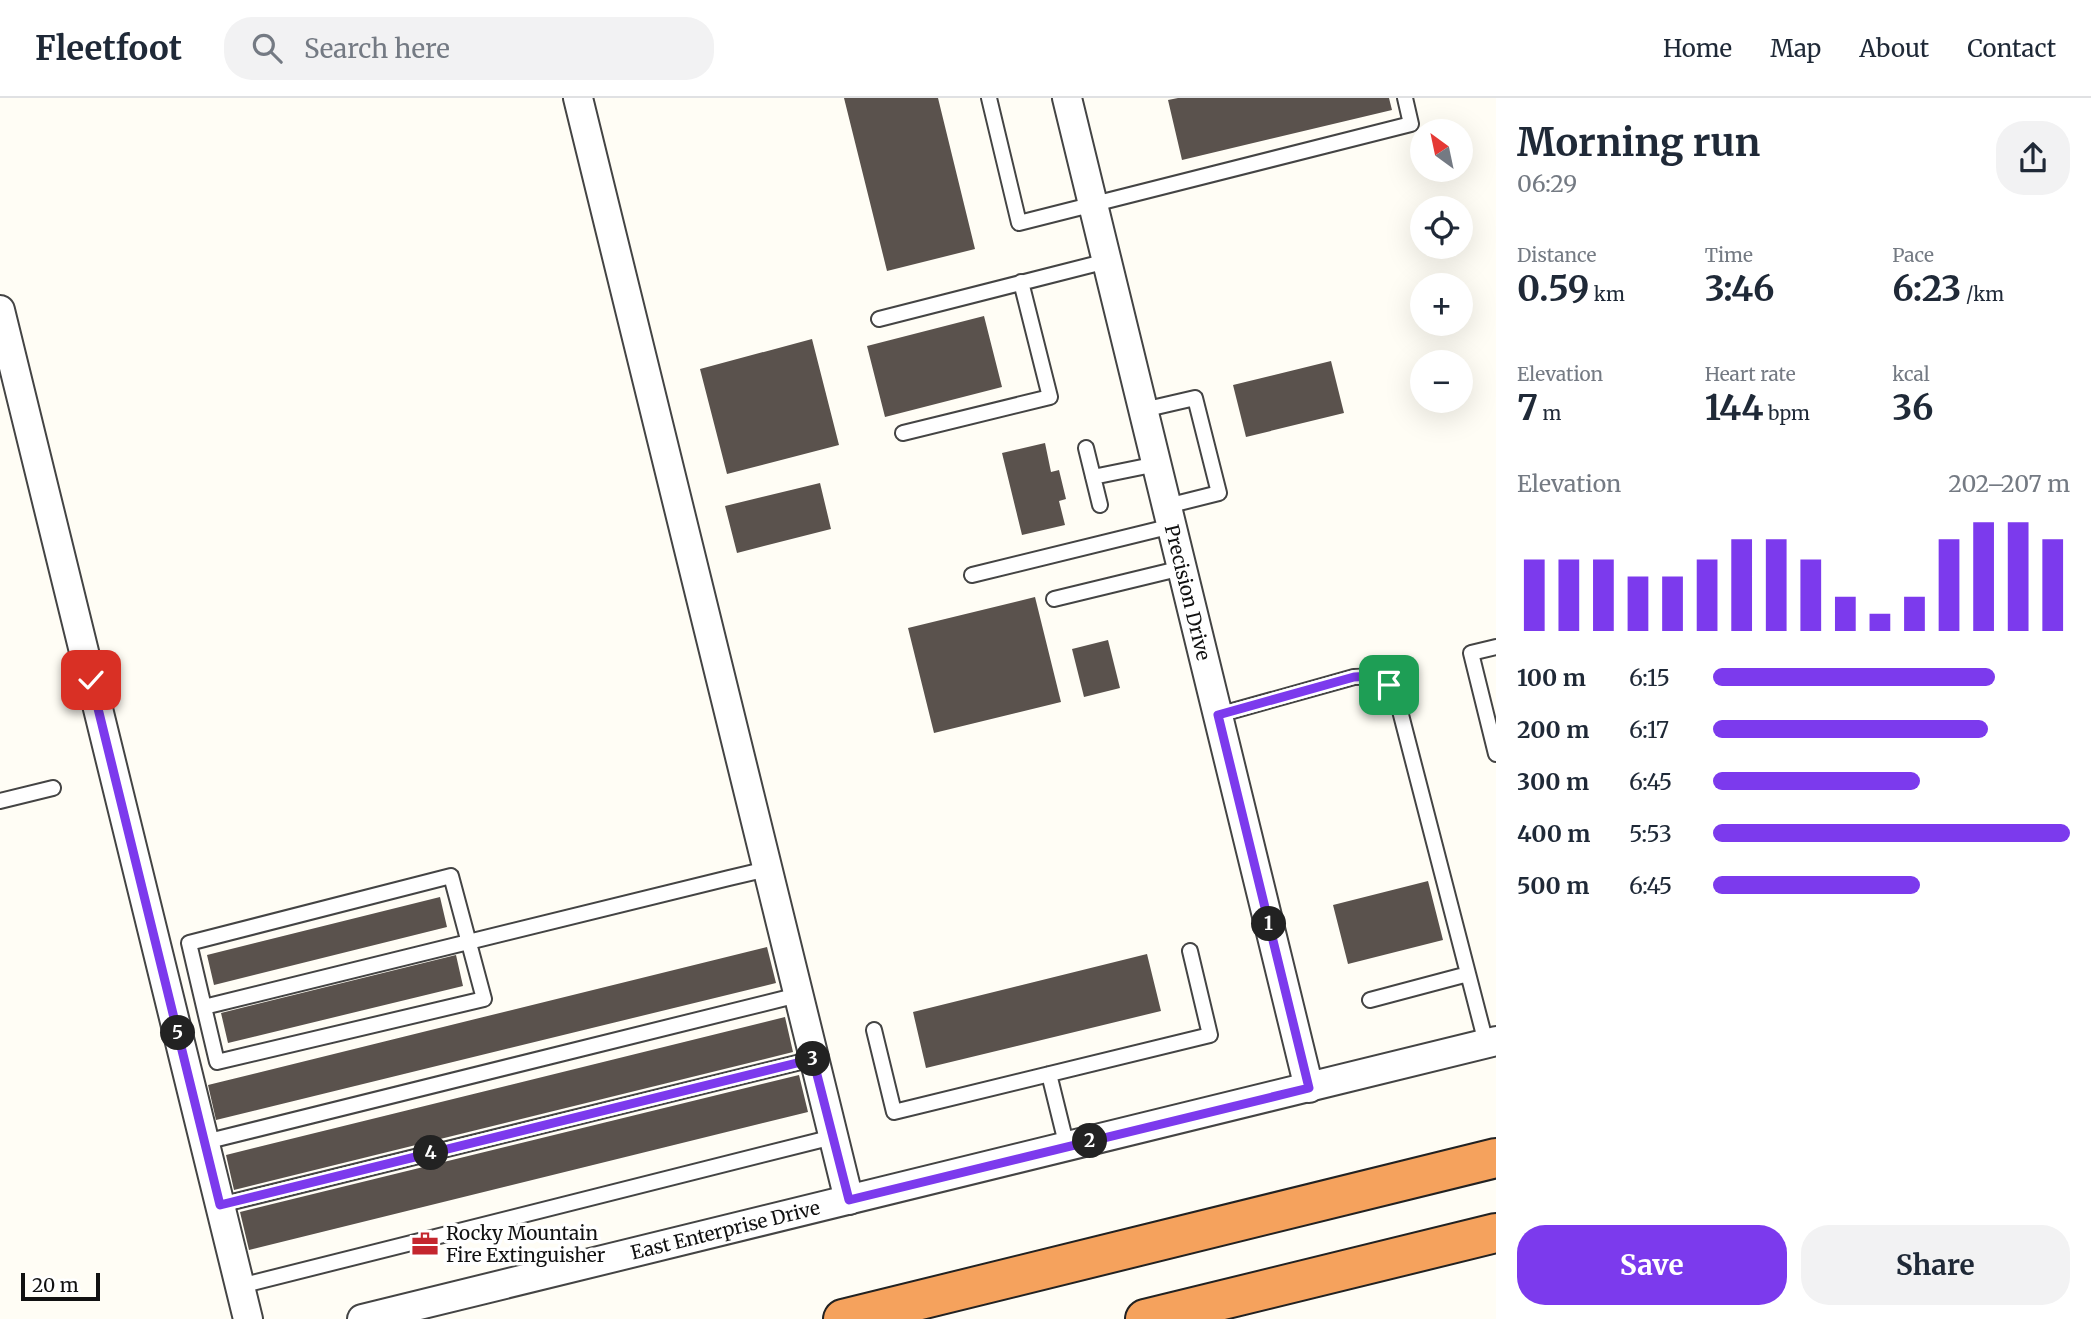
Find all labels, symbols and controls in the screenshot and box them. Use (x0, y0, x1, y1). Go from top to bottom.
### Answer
search box (224, 17, 714, 80)
text: Fleetfoot (35, 28, 182, 69)
icon: search (248, 29, 286, 67)
text: Search here (304, 32, 450, 65)
text: Home (1663, 33, 1732, 64)
text: Map (1770, 33, 1821, 64)
text: About (1859, 33, 1929, 64)
text: Contact (1967, 33, 2056, 64)
north arrow (1410, 119, 1474, 182)
map controls (1410, 119, 1473, 413)
text: Morning run (1517, 119, 1760, 166)
button: share (1996, 121, 2070, 195)
text: 06:29 (1517, 169, 1577, 198)
button: locate (1410, 196, 1473, 259)
text: Distance (1517, 243, 1596, 267)
text: Time (1705, 243, 1753, 267)
text: Pace (1892, 243, 1934, 267)
text: 0.59 (1517, 267, 1589, 311)
text: 3:46 (1705, 267, 1775, 311)
text: 6:23 (1892, 267, 1961, 311)
button: + (1410, 273, 1473, 336)
text: km (1589, 282, 1625, 306)
text: /km (1961, 282, 2004, 306)
button: − (1410, 350, 1473, 413)
text: Elevation (1517, 362, 1603, 386)
text: Heart rate (1705, 362, 1796, 386)
text: kcal (1892, 362, 1930, 386)
text: 7 (1517, 386, 1538, 430)
text: 144 (1705, 386, 1764, 430)
text: 36 (1892, 386, 1933, 430)
text: m (1538, 401, 1561, 425)
text: bpm (1764, 401, 1810, 425)
text: Elevation (1517, 469, 1621, 498)
text: 202–207 m (1948, 469, 2070, 498)
street label: Precision Drive (1160, 522, 1216, 663)
pin (61, 650, 121, 710)
pin (1359, 655, 1419, 715)
icon: check (72, 661, 110, 699)
text: 100 m (1517, 663, 1586, 692)
text: 6:15 (1629, 663, 1670, 692)
icon: arrive (1370, 666, 1408, 704)
text: 200 m (1517, 715, 1589, 744)
text: 6:17 (1629, 715, 1669, 744)
text: 300 m (1517, 767, 1589, 796)
text: 6:45 (1629, 767, 1672, 796)
text: 400 m (1517, 819, 1591, 848)
text: 5:53 (1629, 819, 1672, 848)
text: 500 m (1517, 871, 1589, 900)
text: 6:45 (1629, 871, 1672, 900)
pin: 1 (1252, 906, 1286, 942)
text: 1 (1264, 911, 1273, 935)
pin: 5 (160, 1016, 196, 1051)
text: 5 (172, 1020, 183, 1044)
pin: 3 (796, 1042, 830, 1076)
text: 3 (807, 1046, 818, 1070)
pin: 2 (1072, 1124, 1108, 1158)
text: 2 (1084, 1128, 1095, 1152)
pin: 4 (414, 1136, 448, 1170)
text: 4 (424, 1140, 437, 1164)
street label: East Enterprise Drive (628, 1195, 822, 1265)
place label: Rocky Mountain Fire Extinguisher (446, 1221, 606, 1267)
button: Save (1517, 1225, 1787, 1305)
button: Share (1801, 1225, 2070, 1305)
office icon: Rocky Mountain Fire Extinguisher (410, 1229, 440, 1259)
scale bar (21, 1270, 100, 1302)
text: 20 m (32, 1273, 79, 1297)

